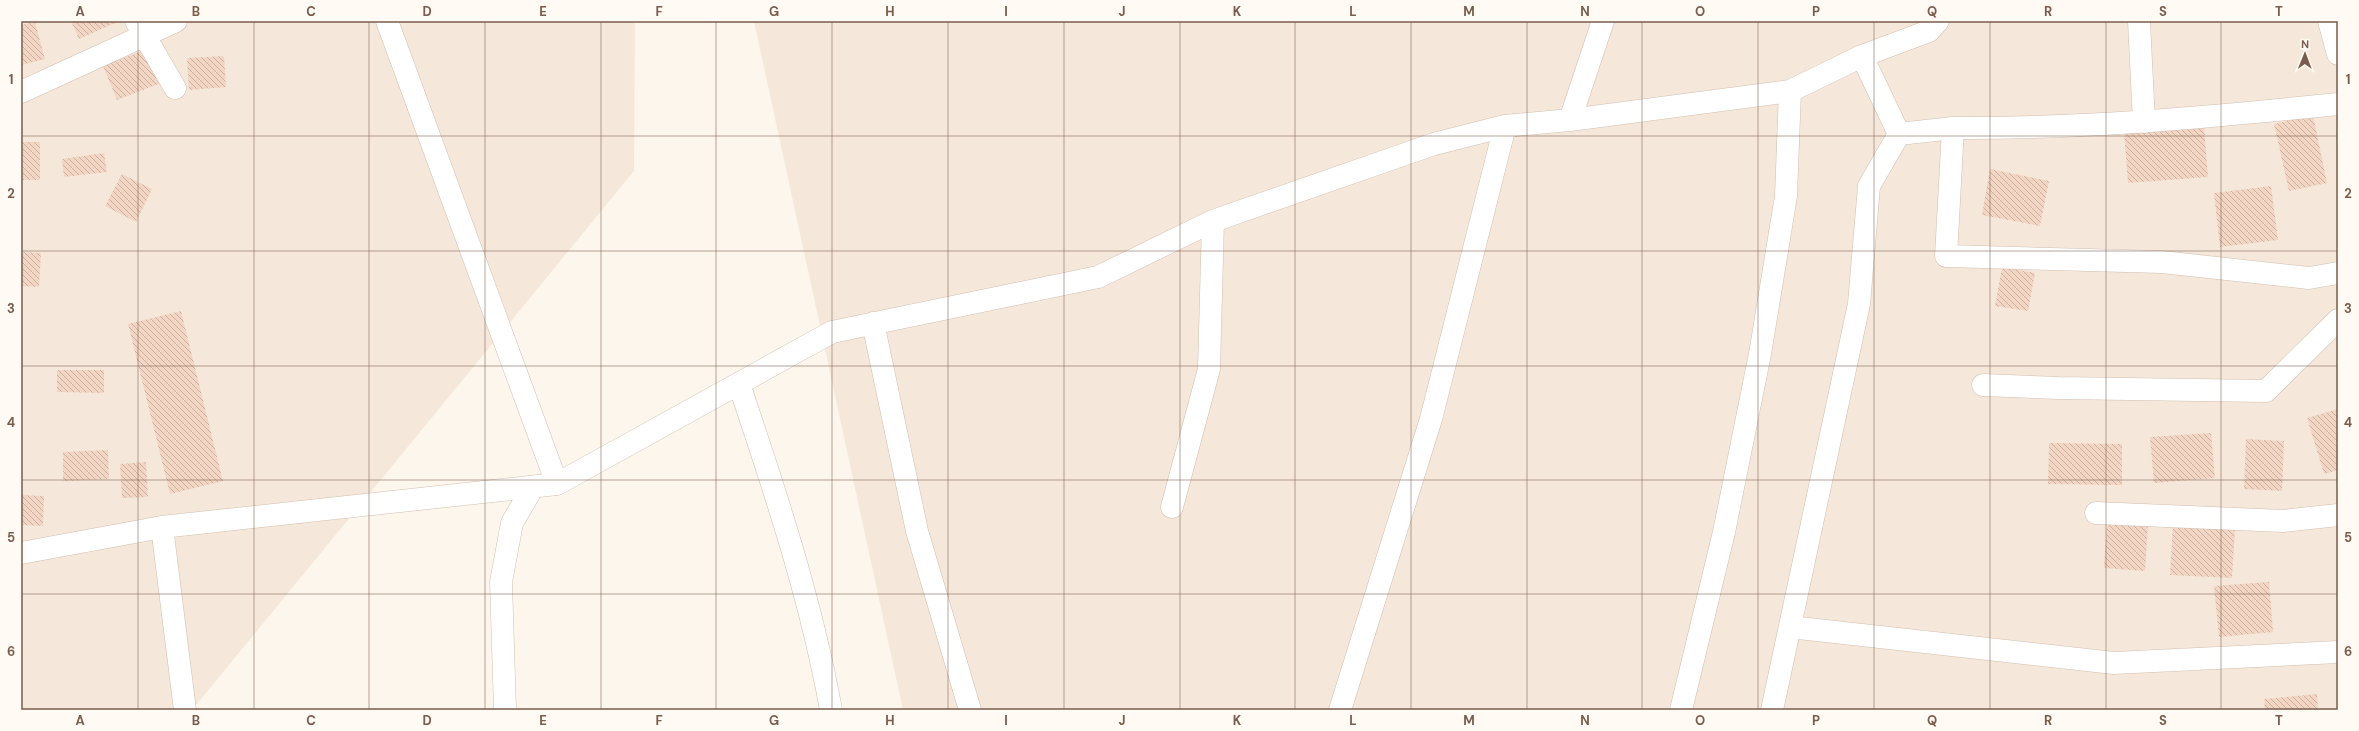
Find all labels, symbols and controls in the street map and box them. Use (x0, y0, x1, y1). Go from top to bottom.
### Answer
text: A (75, 3, 85, 20)
text: B (192, 3, 200, 20)
text: C (306, 3, 316, 20)
text: D (422, 3, 432, 20)
text: E (539, 3, 547, 20)
text: F (655, 3, 663, 20)
text: G (769, 3, 779, 20)
text: H (885, 3, 895, 20)
text: I (1004, 3, 1008, 20)
text: J (1118, 3, 1126, 20)
text: K (1233, 3, 1242, 20)
text: L (1349, 3, 1357, 20)
text: M (1463, 3, 1475, 20)
text: N (1580, 3, 1590, 20)
text: O (1695, 3, 1705, 20)
text: P (1812, 3, 1820, 20)
text: Q (1927, 3, 1937, 20)
text: R (2044, 3, 2052, 20)
text: S (2159, 3, 2167, 20)
text: T (2275, 3, 2283, 20)
north arrow (2285, 34, 2325, 74)
text: N (2301, 37, 2309, 51)
text: 1 (9, 71, 13, 88)
text: 1 (2346, 71, 2350, 88)
text: 2 (7, 185, 15, 202)
text: 2 (2344, 185, 2352, 202)
text: 3 (7, 300, 15, 317)
text: 3 (2344, 300, 2352, 317)
text: 4 (7, 414, 15, 431)
text: 4 (2344, 414, 2352, 431)
text: 5 (7, 529, 15, 546)
text: 5 (2344, 529, 2352, 546)
text: 6 (7, 643, 15, 660)
text: 6 (2344, 643, 2352, 660)
text: A (75, 712, 85, 729)
text: B (192, 712, 200, 729)
text: C (306, 712, 316, 729)
text: D (422, 712, 432, 729)
text: E (539, 712, 547, 729)
text: F (655, 712, 663, 729)
text: G (769, 712, 779, 729)
text: H (885, 712, 895, 729)
text: I (1004, 712, 1008, 729)
text: J (1118, 712, 1126, 729)
text: K (1233, 712, 1242, 729)
text: L (1349, 712, 1357, 729)
text: M (1463, 712, 1475, 729)
text: N (1580, 712, 1590, 729)
text: O (1695, 712, 1705, 729)
text: P (1812, 712, 1820, 729)
text: Q (1927, 712, 1937, 729)
text: R (2044, 712, 2052, 729)
text: S (2159, 712, 2167, 729)
text: T (2275, 712, 2283, 729)

